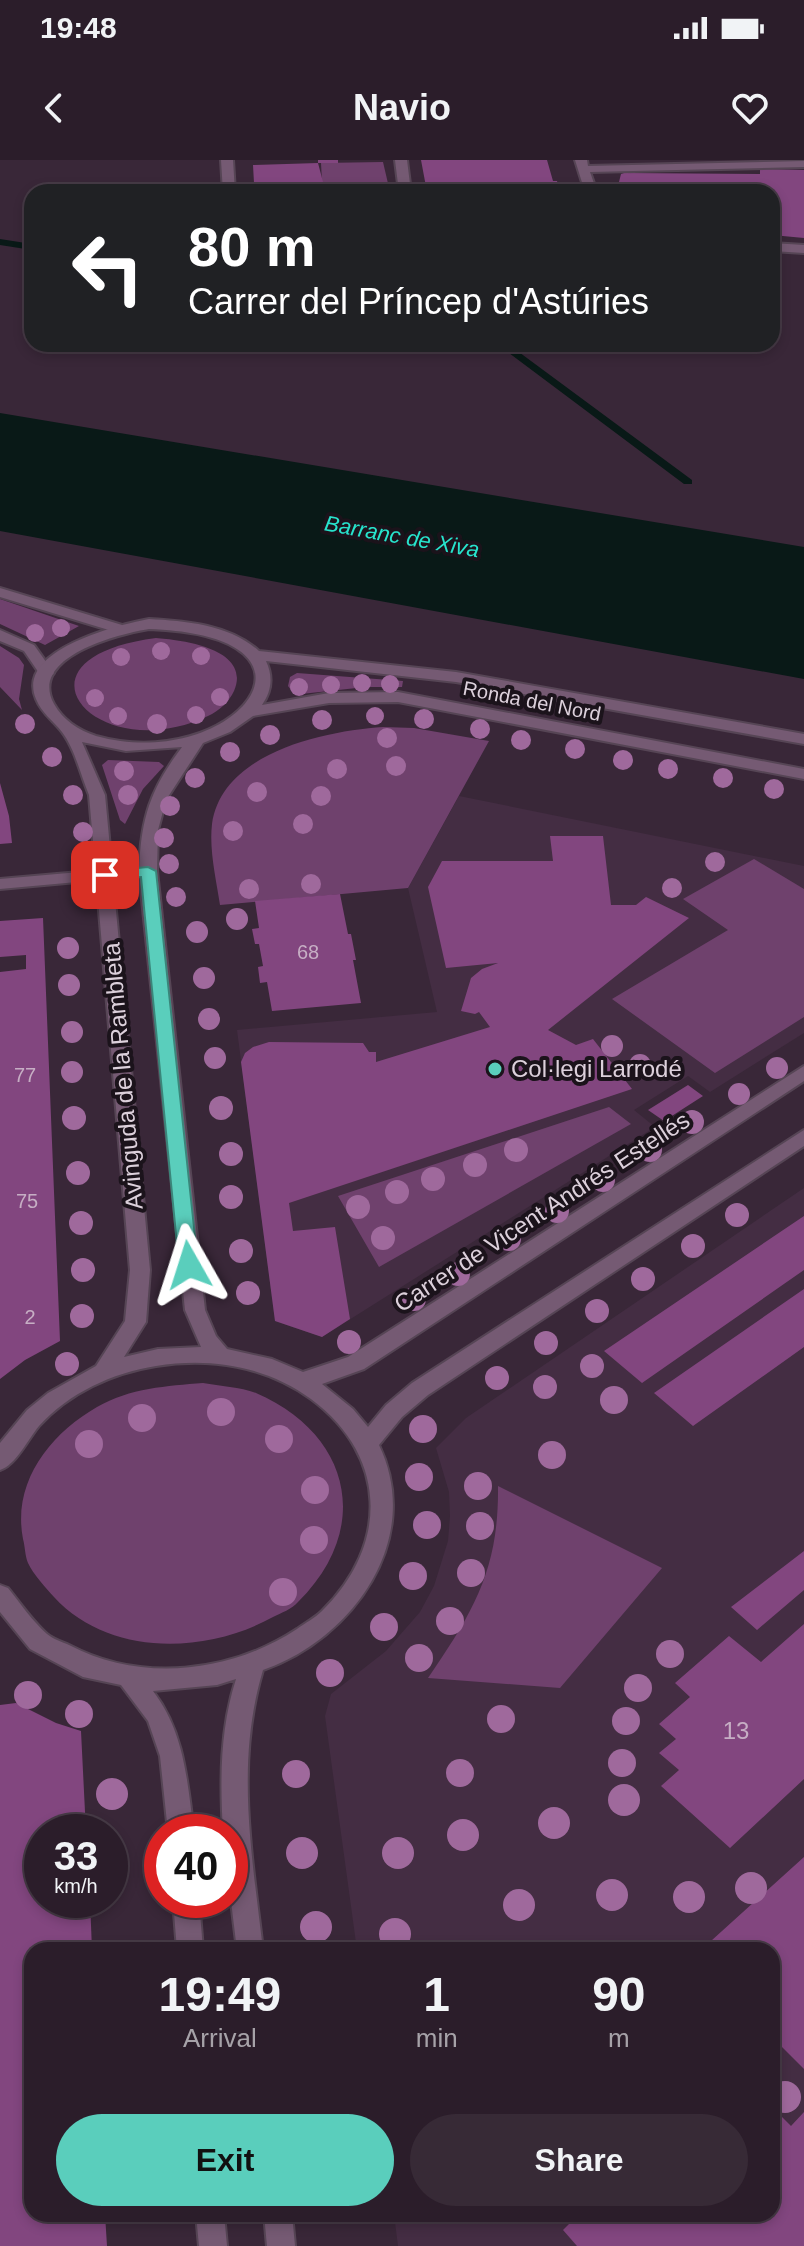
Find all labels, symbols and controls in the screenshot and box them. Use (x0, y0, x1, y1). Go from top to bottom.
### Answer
text: 19:48 (40, 11, 117, 44)
icon: back (32, 86, 76, 130)
icon: heart (728, 86, 772, 130)
text: Navio (353, 87, 451, 128)
text: 80 m (188, 215, 316, 278)
icon: left (56, 216, 160, 320)
text: Carrer del Príncep d'Astúries (188, 281, 649, 322)
water label: Barranc de Xiva (323, 511, 481, 562)
street label: Ronda del Nord (461, 677, 603, 725)
pin (71, 841, 139, 909)
icon: arrive (83, 853, 127, 897)
street label: Avinguda de la Rambleta (97, 941, 148, 1211)
house number: 68 (297, 941, 319, 963)
place label: Col·legi Larrodé (511, 1055, 682, 1082)
marker: Col·legi Larrodé (486, 1060, 504, 1078)
house number: 77 (14, 1064, 36, 1086)
street label: Carrer de Vicent Andrés Estellés (389, 1106, 694, 1317)
house number: 75 (16, 1190, 38, 1212)
position arrow (147, 1223, 231, 1307)
house number: 2 (24, 1306, 36, 1328)
house number: 13 (723, 1717, 749, 1744)
speed limit sign: 40 (144, 1814, 248, 1918)
text: 33 (54, 1834, 98, 1878)
text: km/h (54, 1875, 98, 1897)
text: 19:49 (158, 1968, 281, 2021)
text: 1 (423, 1968, 450, 2021)
text: 90 (592, 1968, 646, 2021)
text: Arrival (183, 2023, 257, 2053)
text: min (416, 2023, 458, 2053)
text: m (608, 2023, 630, 2053)
button: Exit (56, 2114, 394, 2206)
button: Share (410, 2114, 748, 2206)

